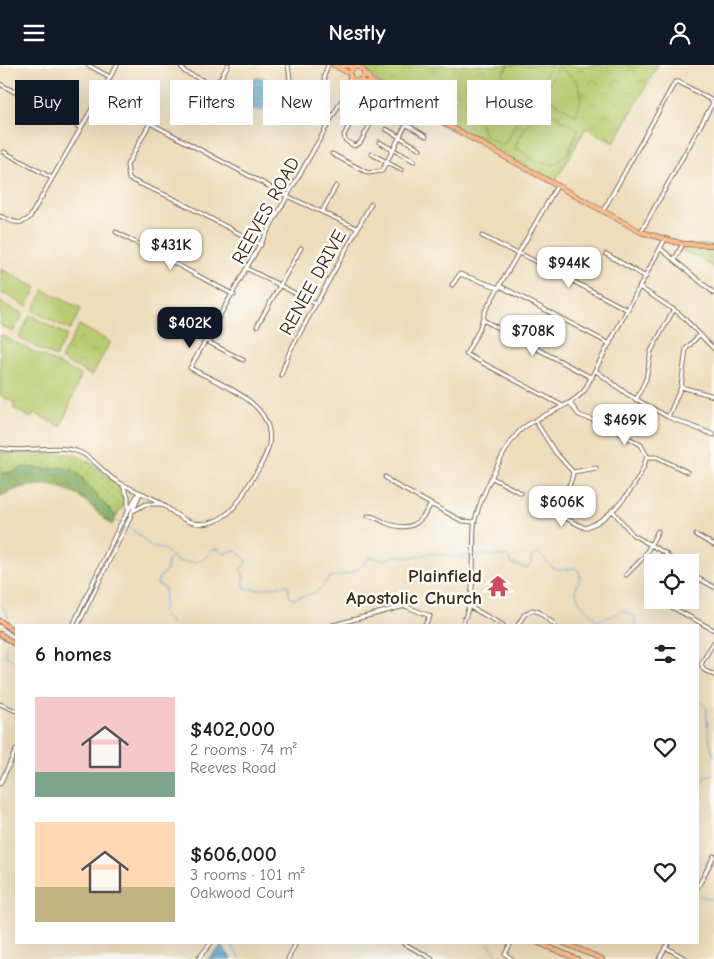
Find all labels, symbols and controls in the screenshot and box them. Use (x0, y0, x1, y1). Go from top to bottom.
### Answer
icon: menu (20, 19, 48, 47)
icon: person (666, 19, 694, 47)
text: Nestly (329, 20, 385, 46)
chip: Buy (15, 80, 79, 125)
chip: Rent (89, 80, 160, 125)
chip: Filters (170, 80, 253, 125)
chip: New (263, 80, 330, 125)
chip: Apartment (340, 80, 457, 125)
chip: House (467, 80, 551, 125)
street label: REEVES ROAD (227, 153, 304, 268)
street label: RENEE DRIVE (275, 226, 351, 339)
pin: $431K (136, 229, 206, 271)
text: $431K (151, 236, 191, 254)
pin: $944K (534, 247, 604, 289)
text: $944K (548, 254, 590, 272)
pin: $402K (155, 307, 225, 349)
text: $402K (168, 314, 212, 332)
pin: $708K (498, 315, 568, 357)
text: $708K (511, 322, 555, 340)
pin: $469K (590, 403, 660, 446)
text: $469K (604, 411, 646, 429)
pin: $606K (527, 485, 597, 528)
text: $606K (540, 493, 584, 511)
map controls (644, 554, 699, 609)
button: locate (644, 554, 699, 609)
place label: Plainfield Apostolic Church (346, 565, 482, 609)
temple icon: Plainfield Apostolic Church (485, 573, 511, 599)
icon: filters (651, 640, 679, 668)
text: 6 homes (35, 642, 111, 666)
icon: home (75, 717, 135, 777)
text: $402,000 (190, 717, 275, 741)
icon: heart (651, 733, 679, 761)
text: 2 rooms · 74 m² (190, 741, 297, 759)
text: Reeves Road (190, 759, 276, 777)
icon: home (75, 842, 135, 902)
text: $606,000 (190, 842, 277, 866)
icon: heart (651, 858, 679, 886)
text: 3 rooms · 101 m² (190, 866, 305, 884)
text: Oakwood Court (190, 884, 294, 902)

